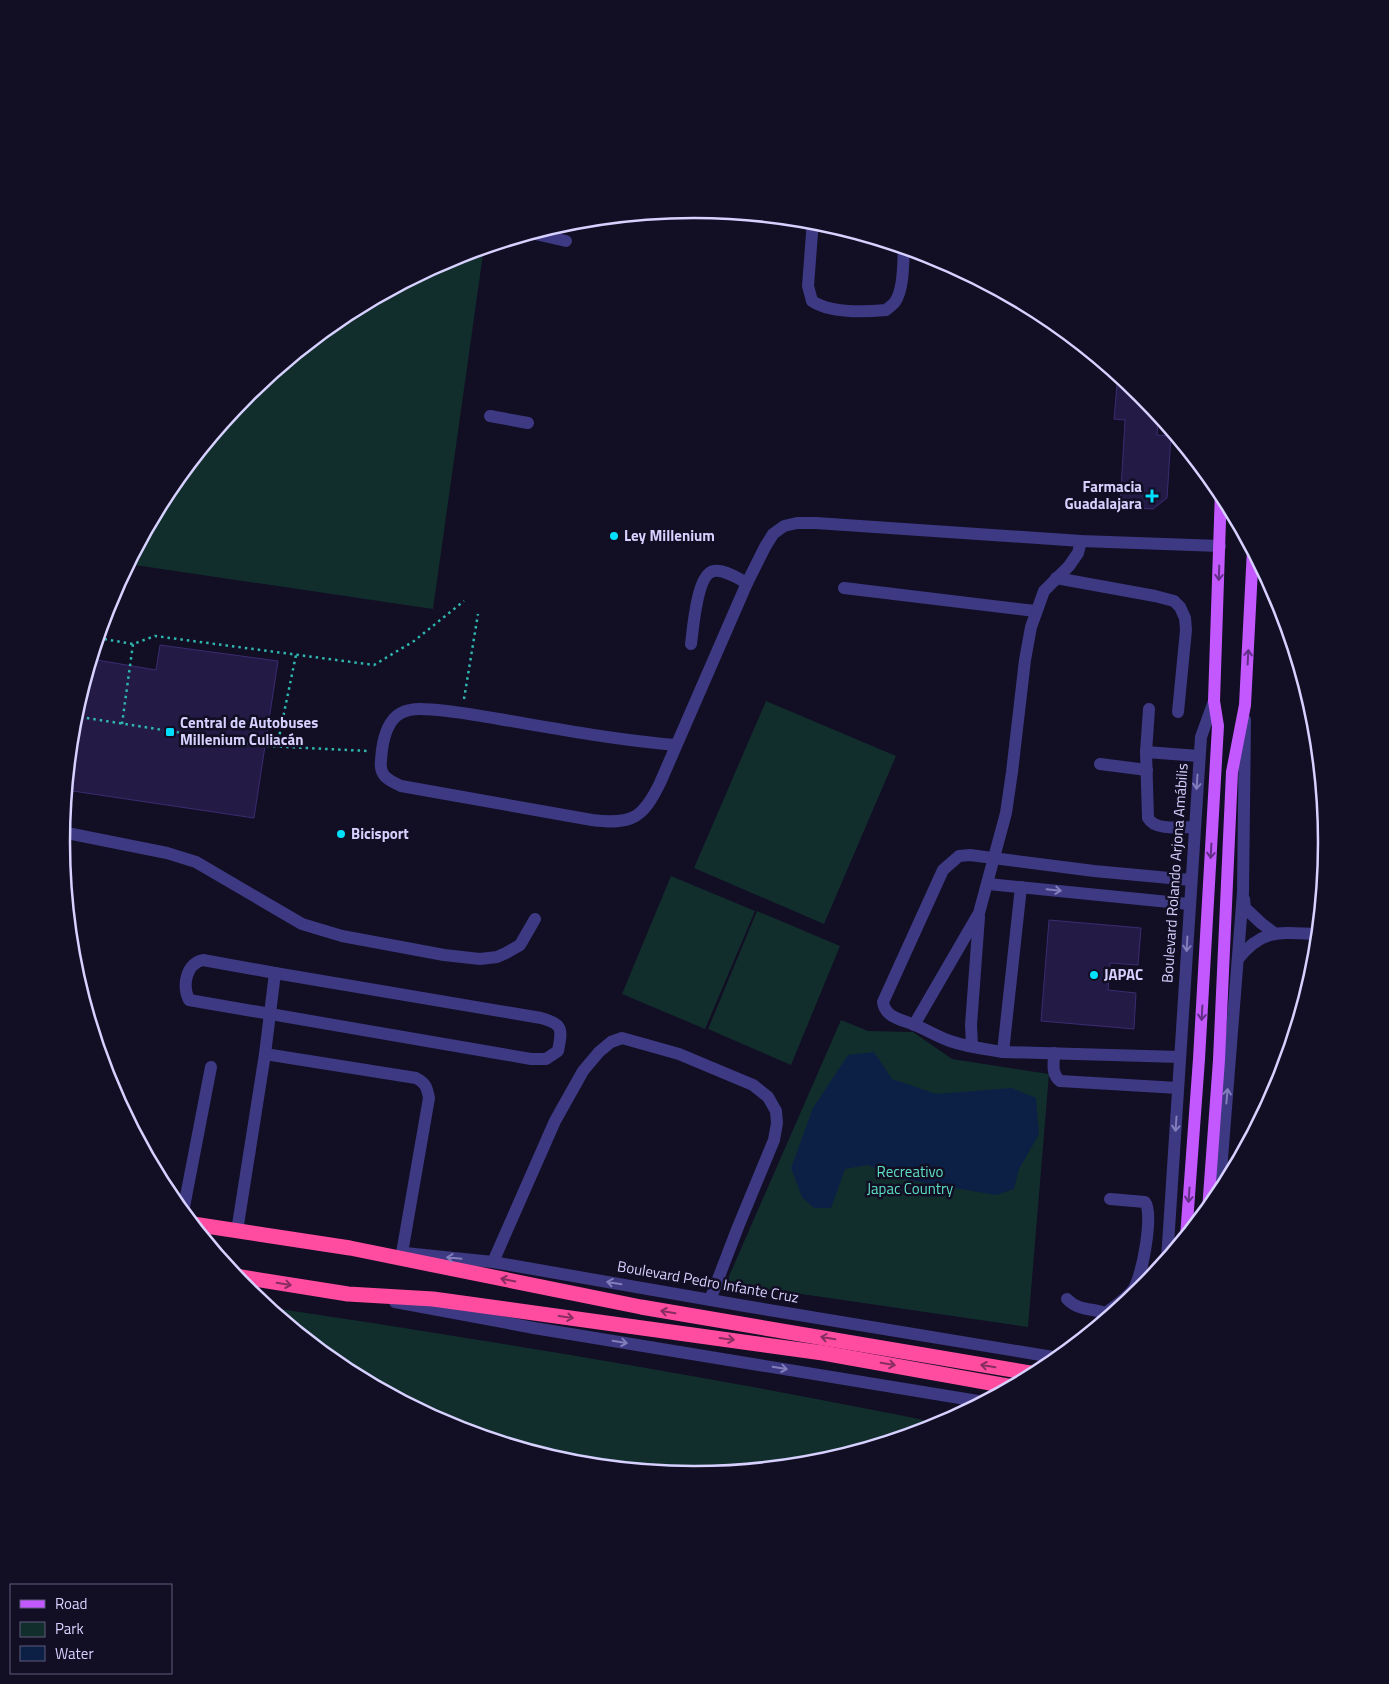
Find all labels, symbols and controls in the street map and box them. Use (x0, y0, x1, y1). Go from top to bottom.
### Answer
place label: Farmacia Guadalajara (1064, 475, 1142, 515)
marker: Farmacia Guadalajara (1146, 490, 1158, 502)
place label: Ley Millenium (624, 524, 715, 547)
marker: Ley Millenium (608, 530, 620, 542)
one-way arrow (1214, 565, 1224, 581)
one-way arrow (1243, 649, 1252, 665)
place label: Central de Autobuses Millenium Culiacán (180, 711, 318, 751)
marker: Central de Autobuses Millenium Culiacán (164, 726, 176, 738)
street label: Boulevard Rolando Arjona Amábilis (1155, 762, 1194, 984)
one-way arrow (1193, 773, 1202, 789)
place label: Bicisport (351, 822, 409, 845)
marker: Bicisport (335, 828, 347, 840)
one-way arrow (1207, 842, 1216, 858)
one-way arrow (1045, 886, 1061, 895)
one-way arrow (1182, 936, 1191, 952)
place label: JAPAC (1104, 963, 1143, 986)
marker: JAPAC (1088, 969, 1100, 981)
one-way arrow (1197, 1005, 1206, 1021)
one-way arrow (1222, 1088, 1231, 1104)
one-way arrow (1171, 1115, 1181, 1131)
park label: Recreativo Japac Country (867, 1160, 953, 1200)
one-way arrow (1184, 1187, 1194, 1203)
one-way arrow (446, 1253, 462, 1263)
street label: Boulevard Pedro Infante Cruz (616, 1254, 801, 1309)
one-way arrow (501, 1275, 517, 1285)
one-way arrow (607, 1278, 623, 1288)
one-way arrow (275, 1279, 291, 1289)
one-way arrow (660, 1306, 676, 1316)
one-way arrow (558, 1312, 574, 1322)
one-way arrow (821, 1333, 837, 1343)
one-way arrow (719, 1335, 735, 1345)
one-way arrow (612, 1337, 628, 1347)
one-way arrow (879, 1360, 895, 1370)
one-way arrow (981, 1361, 997, 1371)
one-way arrow (772, 1364, 788, 1374)
legend (10, 1584, 172, 1674)
text: Road (55, 1592, 87, 1615)
text: Park (55, 1617, 84, 1640)
text: Water (55, 1642, 94, 1665)

